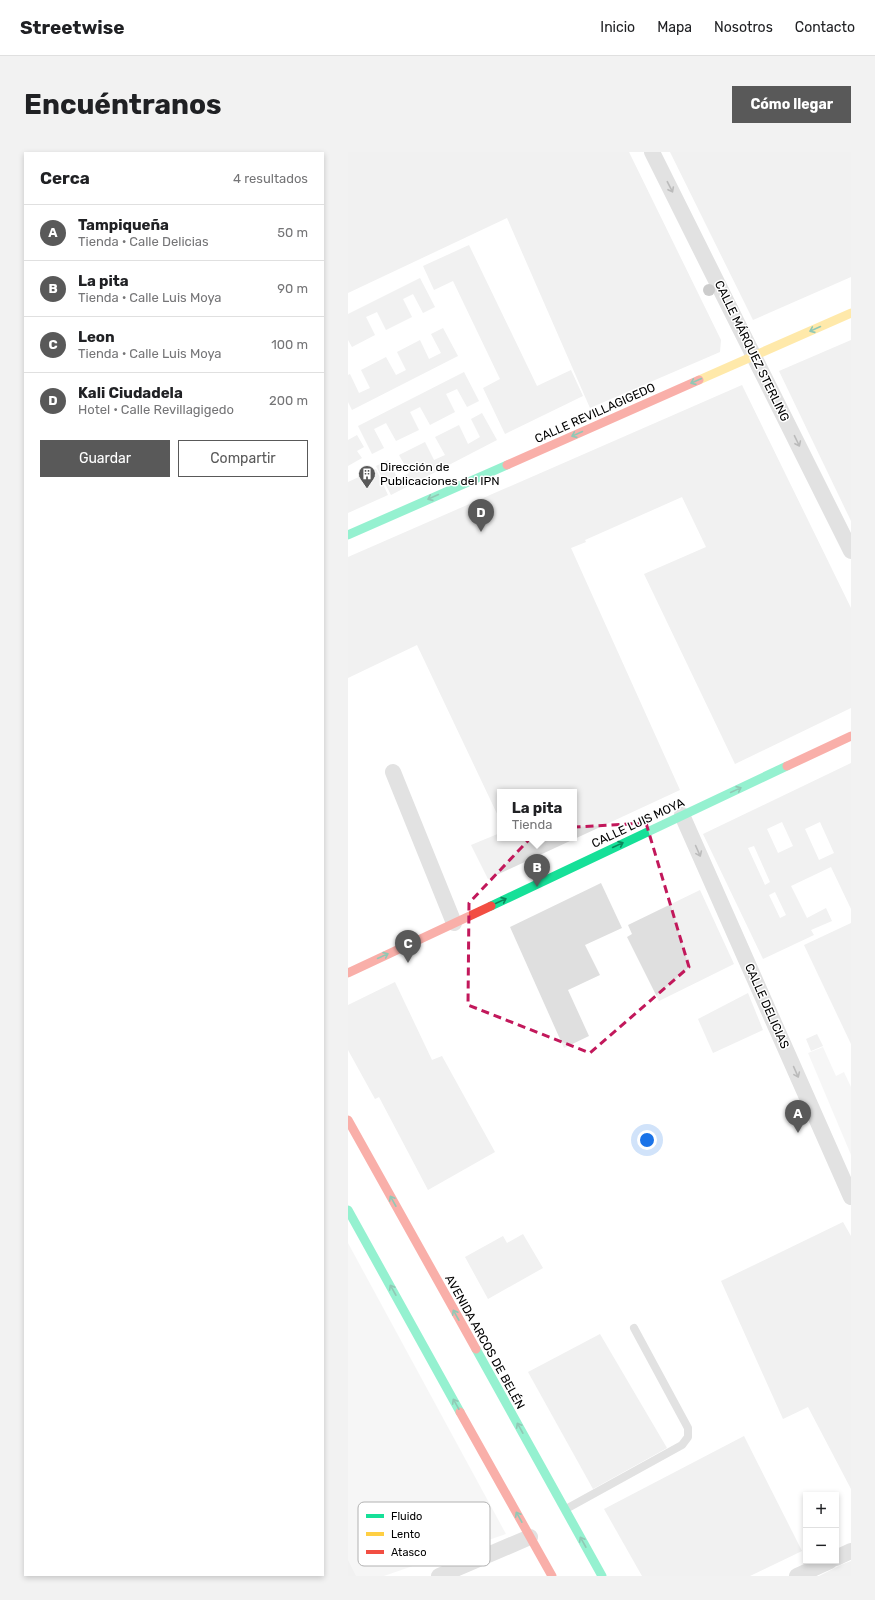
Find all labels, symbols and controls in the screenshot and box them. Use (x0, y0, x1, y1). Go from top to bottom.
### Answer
text: Streetwise (20, 16, 125, 39)
text: Inicio (600, 19, 635, 36)
text: Mapa (657, 19, 692, 36)
text: Nosotros (714, 19, 773, 36)
text: Contacto (795, 19, 855, 36)
button: Cómo llegar (732, 86, 851, 123)
text: Encuéntranos (24, 88, 222, 121)
text: Cerca (40, 168, 90, 188)
text: 4 resultados (233, 171, 308, 186)
one-way arrow (667, 181, 674, 193)
text: Tampiqueña (78, 216, 169, 234)
text: A (48, 225, 58, 240)
text: 50 m (277, 225, 308, 240)
text: Tienda · Calle Delicias (78, 234, 209, 249)
text: La pita (78, 272, 129, 290)
street label: CALLE MÁRQUEZ STERLING (712, 278, 792, 424)
text: B (48, 281, 58, 296)
text: 90 m (277, 281, 308, 296)
text: Tienda · Calle Luis Moya (78, 290, 222, 305)
one-way arrow (810, 326, 822, 333)
text: Leon (78, 328, 115, 346)
text: C (48, 337, 58, 352)
text: 100 m (271, 337, 308, 352)
text: Tienda · Calle Luis Moya (78, 346, 222, 361)
one-way arrow (691, 378, 703, 385)
street label: CALLE REVILLAGIGEDO (533, 380, 657, 446)
text: Kali Ciudadela (78, 384, 183, 402)
text: D (48, 393, 58, 408)
text: 200 m (269, 393, 308, 408)
text: Hotel · Calle Revillagigedo (78, 402, 234, 417)
one-way arrow (572, 430, 584, 438)
one-way arrow (794, 435, 801, 447)
button: Guardar (40, 440, 170, 477)
button: Compartir (178, 440, 308, 477)
place label: Dirección de Publicaciones del IPN (380, 460, 500, 488)
building icon: Dirección de Publicaciones del IPN (357, 464, 377, 489)
one-way arrow (427, 494, 439, 501)
pin: D (468, 499, 494, 532)
one-way arrow (730, 786, 742, 793)
popup (497, 789, 577, 841)
street label: CALLE LUIS MOYA (589, 795, 687, 851)
text: La pita (512, 799, 562, 817)
text: Tienda (512, 817, 552, 832)
one-way arrow (612, 841, 624, 848)
one-way arrow (695, 845, 702, 857)
pin: B (524, 854, 550, 887)
one-way arrow (495, 897, 507, 904)
pin: C (395, 930, 421, 963)
one-way arrow (377, 952, 389, 959)
street label: CALLE DELICIAS (742, 961, 792, 1051)
one-way arrow (793, 1066, 800, 1078)
pin: A (785, 1100, 811, 1133)
your location (637, 1130, 657, 1150)
one-way arrow (389, 1195, 397, 1207)
street label: AVENIDA ARCOS DE BELÉN (442, 1272, 528, 1412)
one-way arrow (388, 1284, 396, 1296)
one-way arrow (452, 1309, 460, 1321)
one-way arrow (452, 1398, 459, 1410)
one-way arrow (515, 1422, 523, 1434)
map controls (803, 1492, 839, 1564)
button: + (803, 1492, 839, 1528)
legend (358, 1502, 490, 1566)
text: Fluido (391, 1510, 422, 1523)
one-way arrow (515, 1512, 523, 1524)
text: Lento (391, 1528, 420, 1541)
button: − (803, 1528, 839, 1564)
one-way arrow (578, 1536, 586, 1548)
text: Atasco (391, 1546, 426, 1559)

